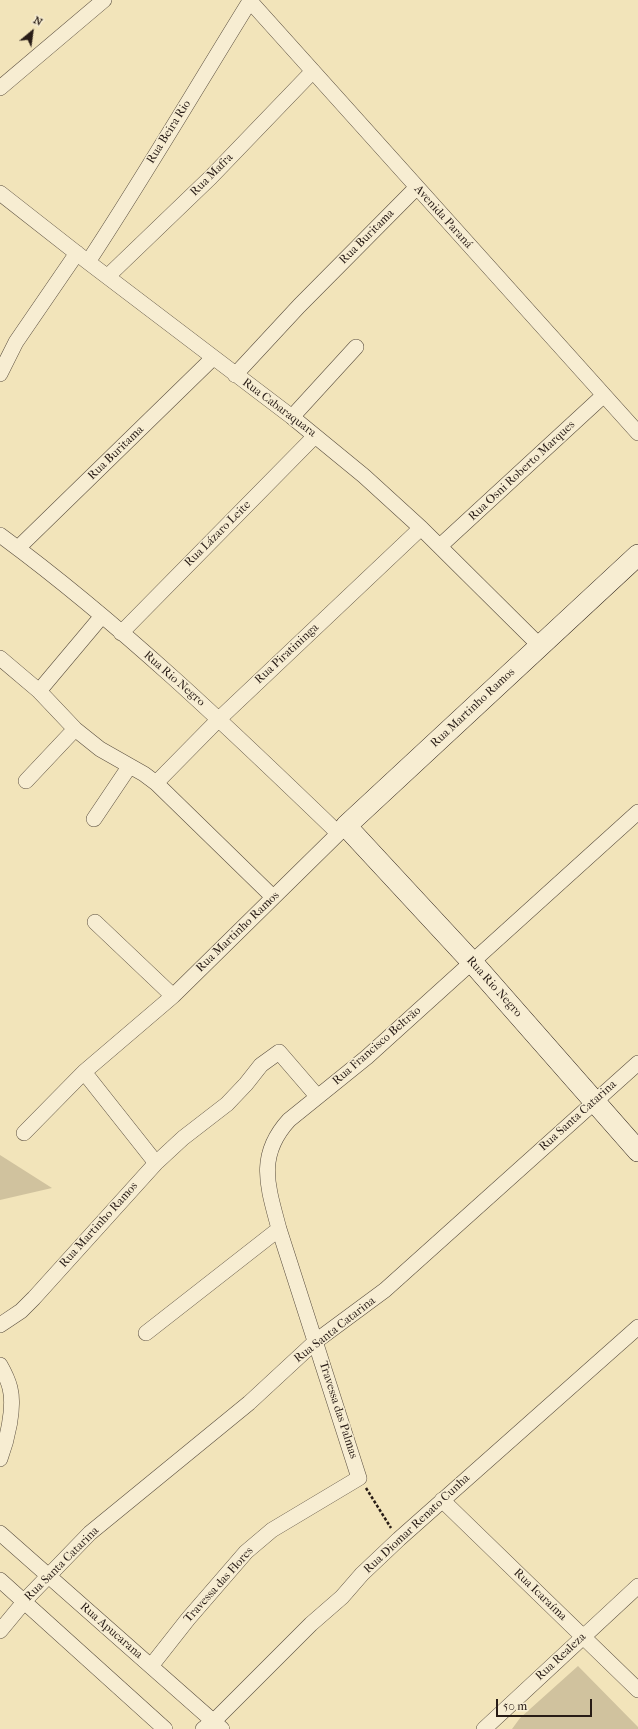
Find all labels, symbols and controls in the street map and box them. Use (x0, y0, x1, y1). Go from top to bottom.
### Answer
north arrow (12, 12, 52, 52)
text: N (31, 13, 45, 29)
street label: Rua Beira Rio (144, 98, 194, 166)
street label: Rua Mafra (188, 151, 236, 199)
street label: Avenida Paraná (411, 182, 475, 252)
street label: Rua Buritama (336, 206, 398, 268)
street label: Rua Cabaraquara (239, 376, 319, 440)
street label: Rua Osni Roberto Marques (466, 418, 578, 524)
street label: Rua Buritama (85, 423, 147, 483)
street label: Rua Lázaro Leite (182, 498, 254, 570)
street label: Rua Piratininga (252, 621, 322, 687)
street label: Rua Rio Negro (140, 648, 208, 710)
street label: Rua Martinho Ramos (428, 665, 518, 751)
street label: Rua Martinho Ramos (193, 889, 283, 975)
street label: Rua Rio Negro (463, 954, 525, 1020)
street label: Rua Francisco Beltrão (330, 1004, 424, 1088)
street label: Rua Santa Catarina (536, 1077, 620, 1155)
street label: Rua Martinho Ramos (57, 1179, 141, 1271)
street label: Rua Santa Catarina (292, 1294, 378, 1366)
street label: Travessa das Palmas (315, 1360, 361, 1460)
street label: Rua Diomar Renato Cunha (361, 1471, 473, 1577)
street label: Rua Santa Catarina (22, 1524, 102, 1604)
street label: Travessa das Flores (181, 1544, 257, 1626)
street label: Rua Icaraíma (510, 1566, 570, 1624)
street label: Rua Apucarana (77, 1600, 145, 1662)
street label: Rua Realeza (533, 1630, 589, 1684)
scale bar (498, 1691, 594, 1717)
text: 50 m (503, 1699, 527, 1713)

